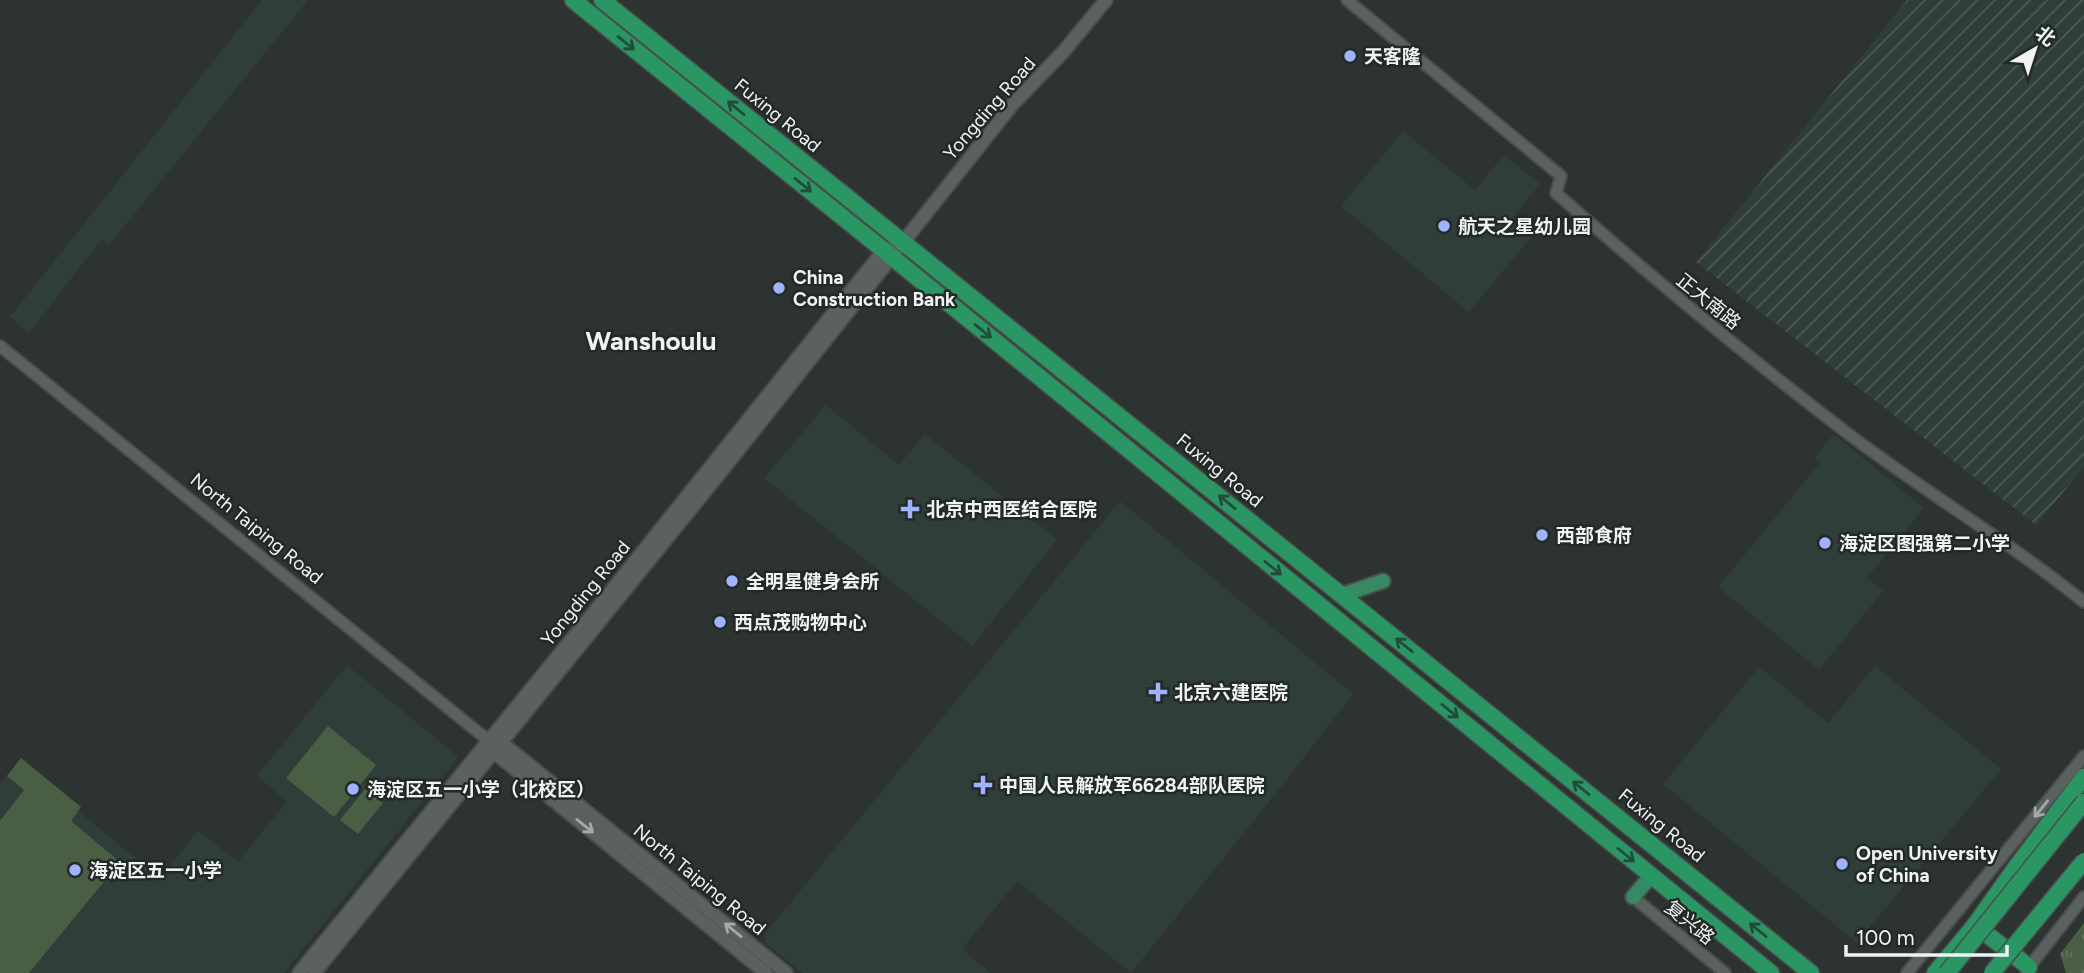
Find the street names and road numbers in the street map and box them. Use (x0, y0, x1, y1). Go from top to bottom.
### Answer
street label: Yongding Road (938, 52, 1040, 164)
street label: Fuxing Road (730, 74, 825, 157)
street label: 正大南路 (1672, 269, 1745, 334)
street label: Fuxing Road (1172, 429, 1267, 512)
street label: North Taiping Road (186, 468, 328, 589)
street label: Yongding Road (536, 536, 635, 651)
street label: Fuxing Road (1614, 784, 1709, 867)
street label: North Taiping Road (629, 819, 771, 940)
street label: 复兴路 (1660, 896, 1719, 949)

